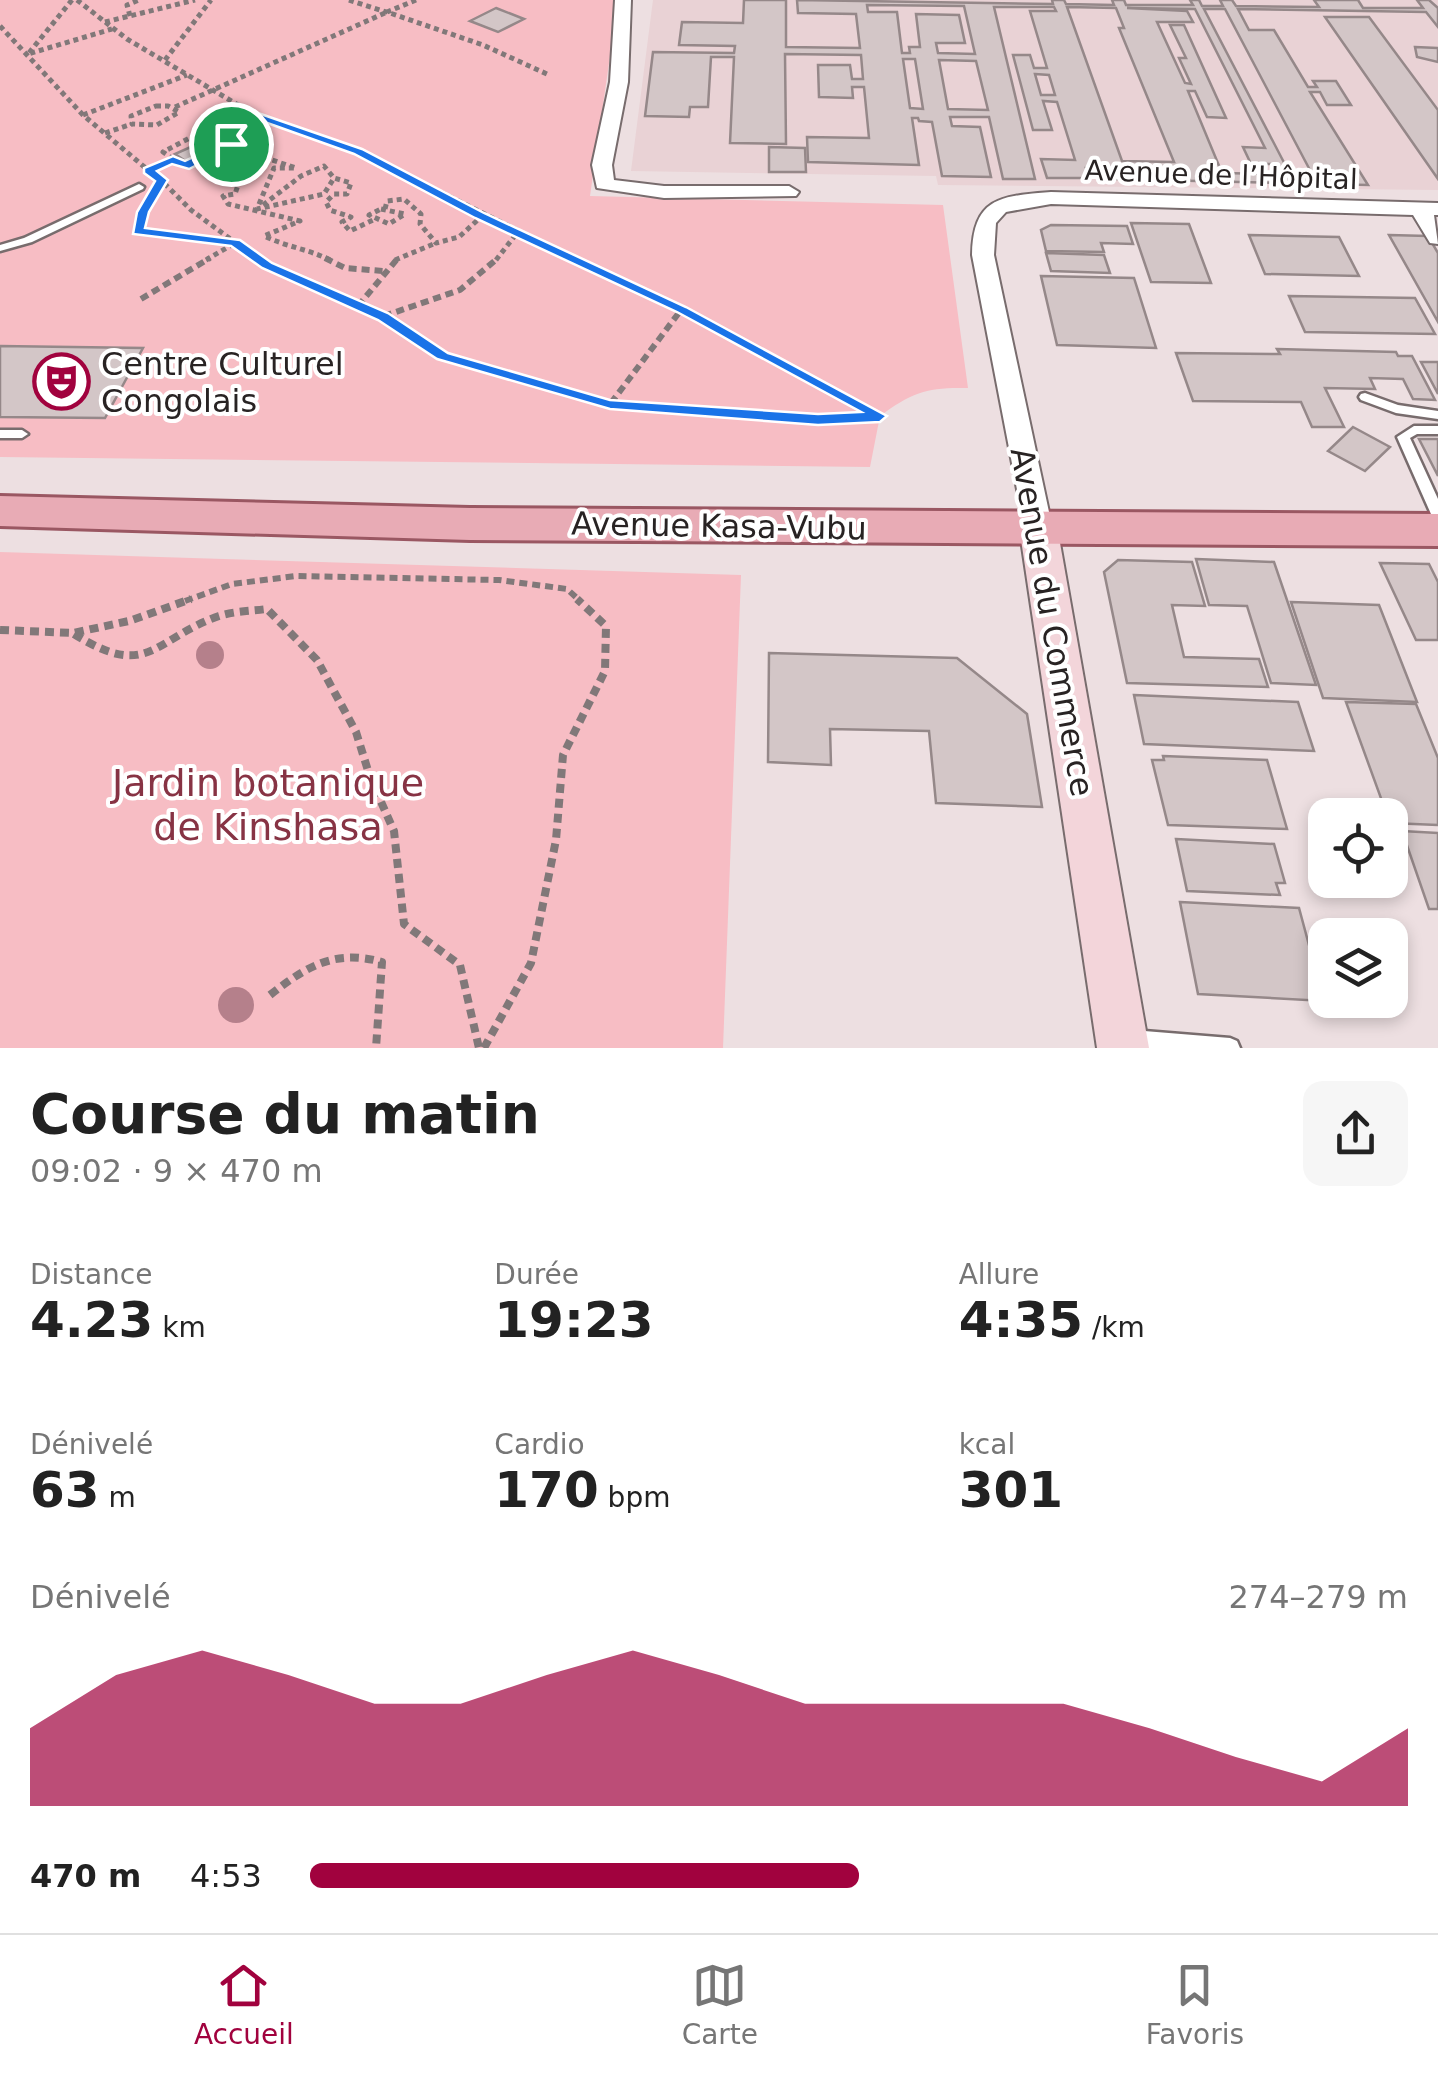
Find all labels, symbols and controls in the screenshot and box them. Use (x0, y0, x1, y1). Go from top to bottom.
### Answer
pin (189, 102, 274, 187)
icon: arrive (204, 117, 259, 172)
street label: Avenue de l’Hôpital (1084, 154, 1358, 196)
place label: Centre Culturel Congolais (101, 345, 344, 420)
theatre icon: Centre Culturel Congolais (32, 352, 92, 412)
street label: Avenue du Commerce (1003, 445, 1101, 799)
street label: Avenue Kasa-Vubu (571, 504, 867, 548)
park label: Jardin botanique de Kinshasa (110, 761, 424, 849)
map controls (1308, 798, 1408, 1018)
button: locate (1308, 798, 1408, 898)
button: layers (1308, 918, 1408, 1018)
button: share (1303, 1081, 1408, 1186)
text: Course du matin (30, 1082, 540, 1146)
text: 09:02 · 9 × 470 m (30, 1152, 323, 1190)
text: Distance (30, 1258, 152, 1291)
text: Durée (494, 1258, 579, 1291)
text: Allure (959, 1258, 1039, 1291)
text: 4.23 (30, 1291, 153, 1349)
text: 19:23 (494, 1291, 653, 1349)
text: 4:35 (959, 1291, 1083, 1349)
text: km (153, 1311, 206, 1344)
text: /km (1083, 1311, 1145, 1344)
text: Dénivelé (30, 1428, 153, 1461)
text: Cardio (494, 1428, 585, 1461)
text: kcal (959, 1428, 1015, 1461)
text: 63 (30, 1461, 100, 1519)
text: 170 (494, 1461, 599, 1519)
text: 301 (959, 1461, 1063, 1519)
text: m (100, 1481, 136, 1514)
text: bpm (599, 1481, 670, 1514)
text: Dénivelé (30, 1578, 171, 1616)
text: 274–279 m (1229, 1578, 1408, 1616)
text: 470 m (30, 1857, 141, 1895)
text: 4:53 (190, 1857, 262, 1895)
tab: Accueil (194, 1958, 294, 2051)
tab: Carte (682, 1958, 758, 2051)
tab: Favoris (1146, 1958, 1244, 2051)

